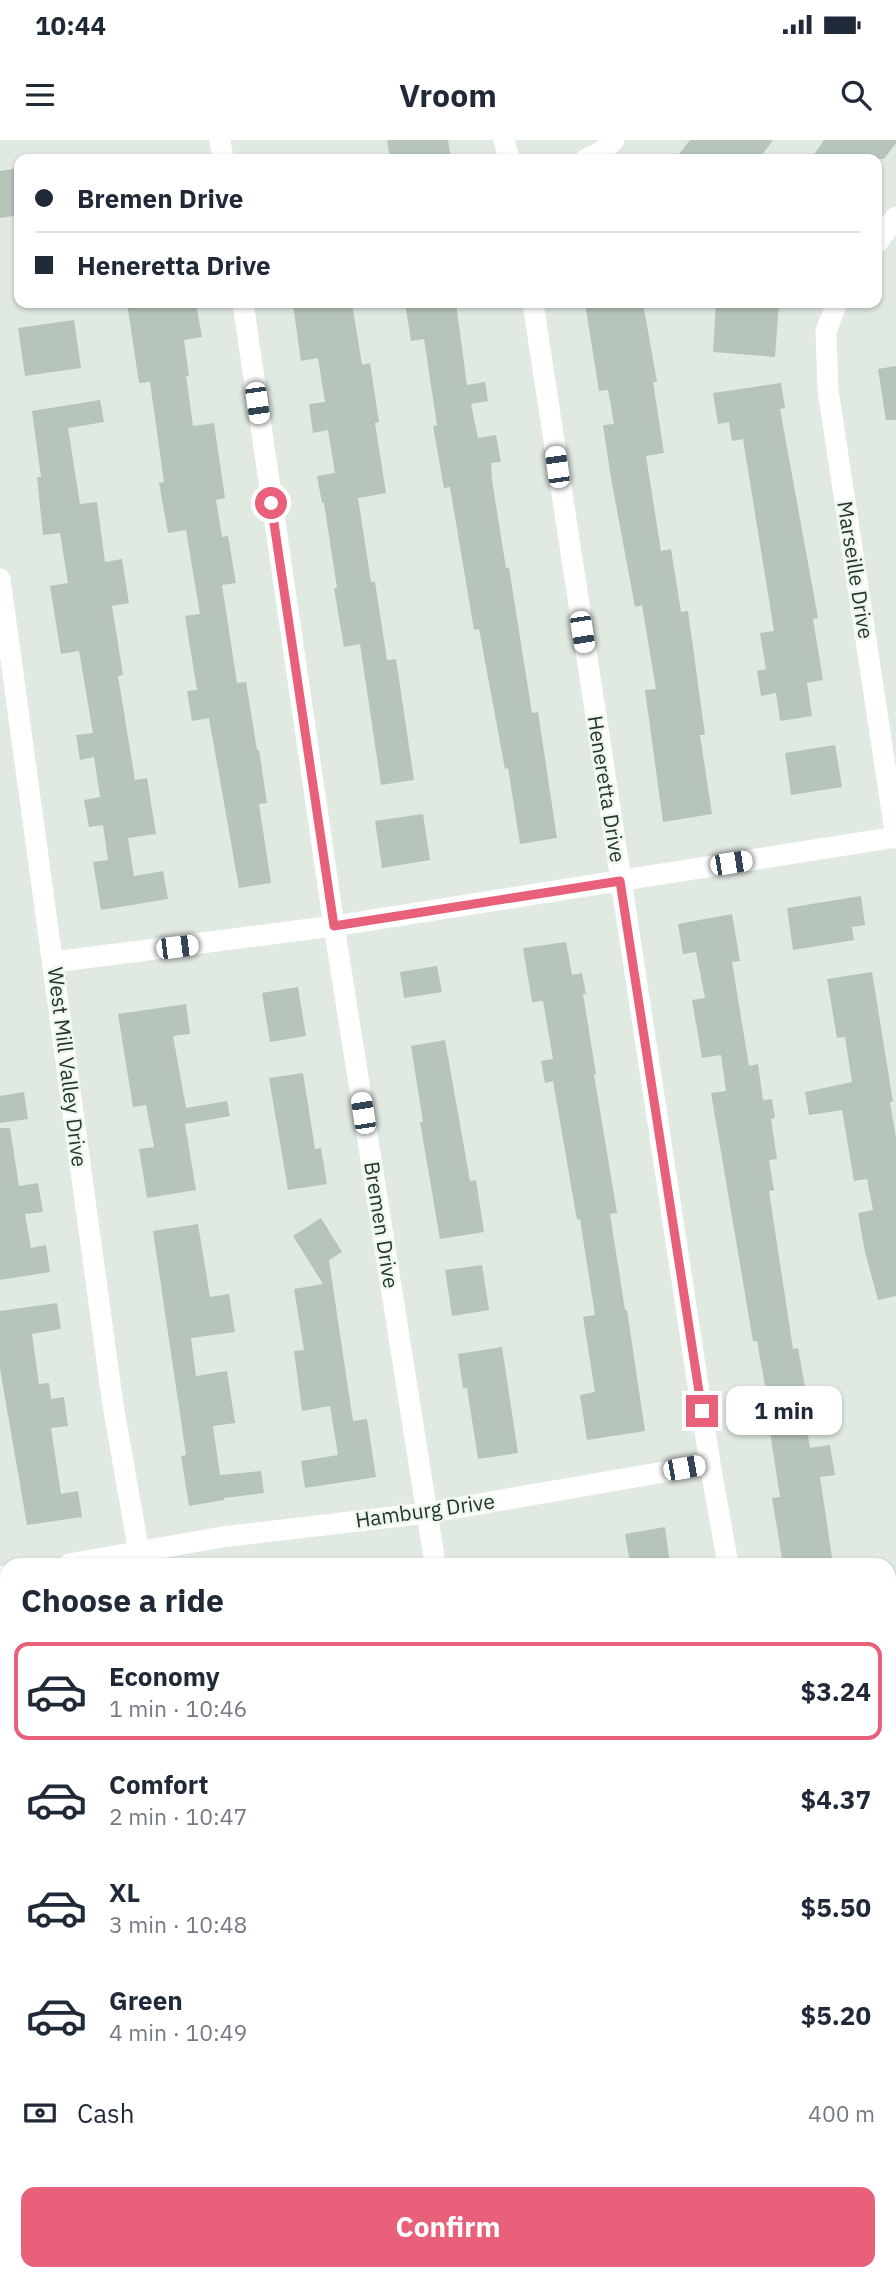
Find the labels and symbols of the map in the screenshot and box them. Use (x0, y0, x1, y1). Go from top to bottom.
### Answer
car (244, 381, 271, 425)
car (544, 445, 571, 489)
route start (255, 487, 287, 519)
street label: Marseille Drive (831, 499, 881, 641)
car (569, 610, 596, 654)
street label: Heneretta Drive (582, 713, 632, 864)
car (709, 849, 754, 877)
car (155, 934, 200, 960)
street label: West Mill Valley Drive (42, 965, 94, 1168)
car (350, 1091, 377, 1135)
street label: Bremen Drive (358, 1159, 406, 1290)
callout: 1 min (726, 1386, 842, 1436)
route end (686, 1395, 718, 1427)
car (662, 1454, 707, 1482)
street label: Hamburg Drive (353, 1486, 496, 1534)

